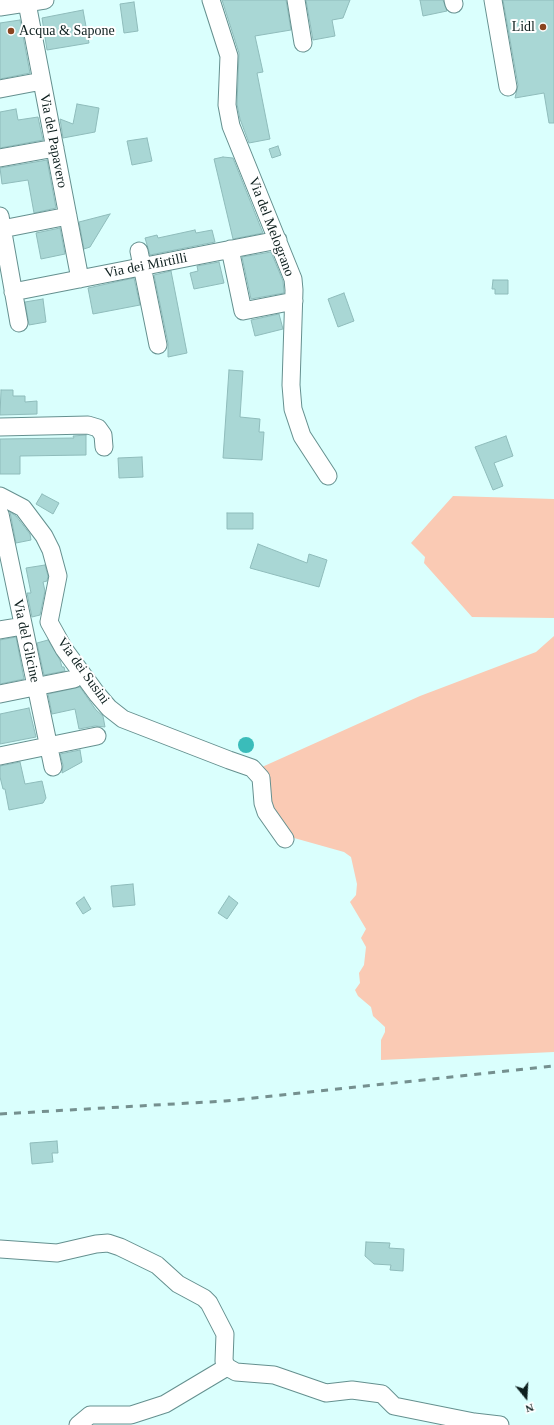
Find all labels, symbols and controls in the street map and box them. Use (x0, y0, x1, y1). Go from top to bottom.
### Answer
place label: Lidl (512, 19, 535, 35)
marker: Lidl (538, 22, 548, 32)
place label: Acqua & Sapone (19, 23, 115, 39)
marker: Acqua & Sapone (6, 26, 16, 36)
street label: Via del Papavero (36, 92, 70, 190)
street label: Via del Melograno (244, 175, 298, 279)
street label: Via dei Mirtilli (103, 250, 189, 282)
street label: Via del Glicine (9, 598, 43, 684)
street label: Via dei Susini (53, 634, 113, 708)
north arrow (506, 1377, 546, 1417)
text: N (524, 1401, 535, 1415)

